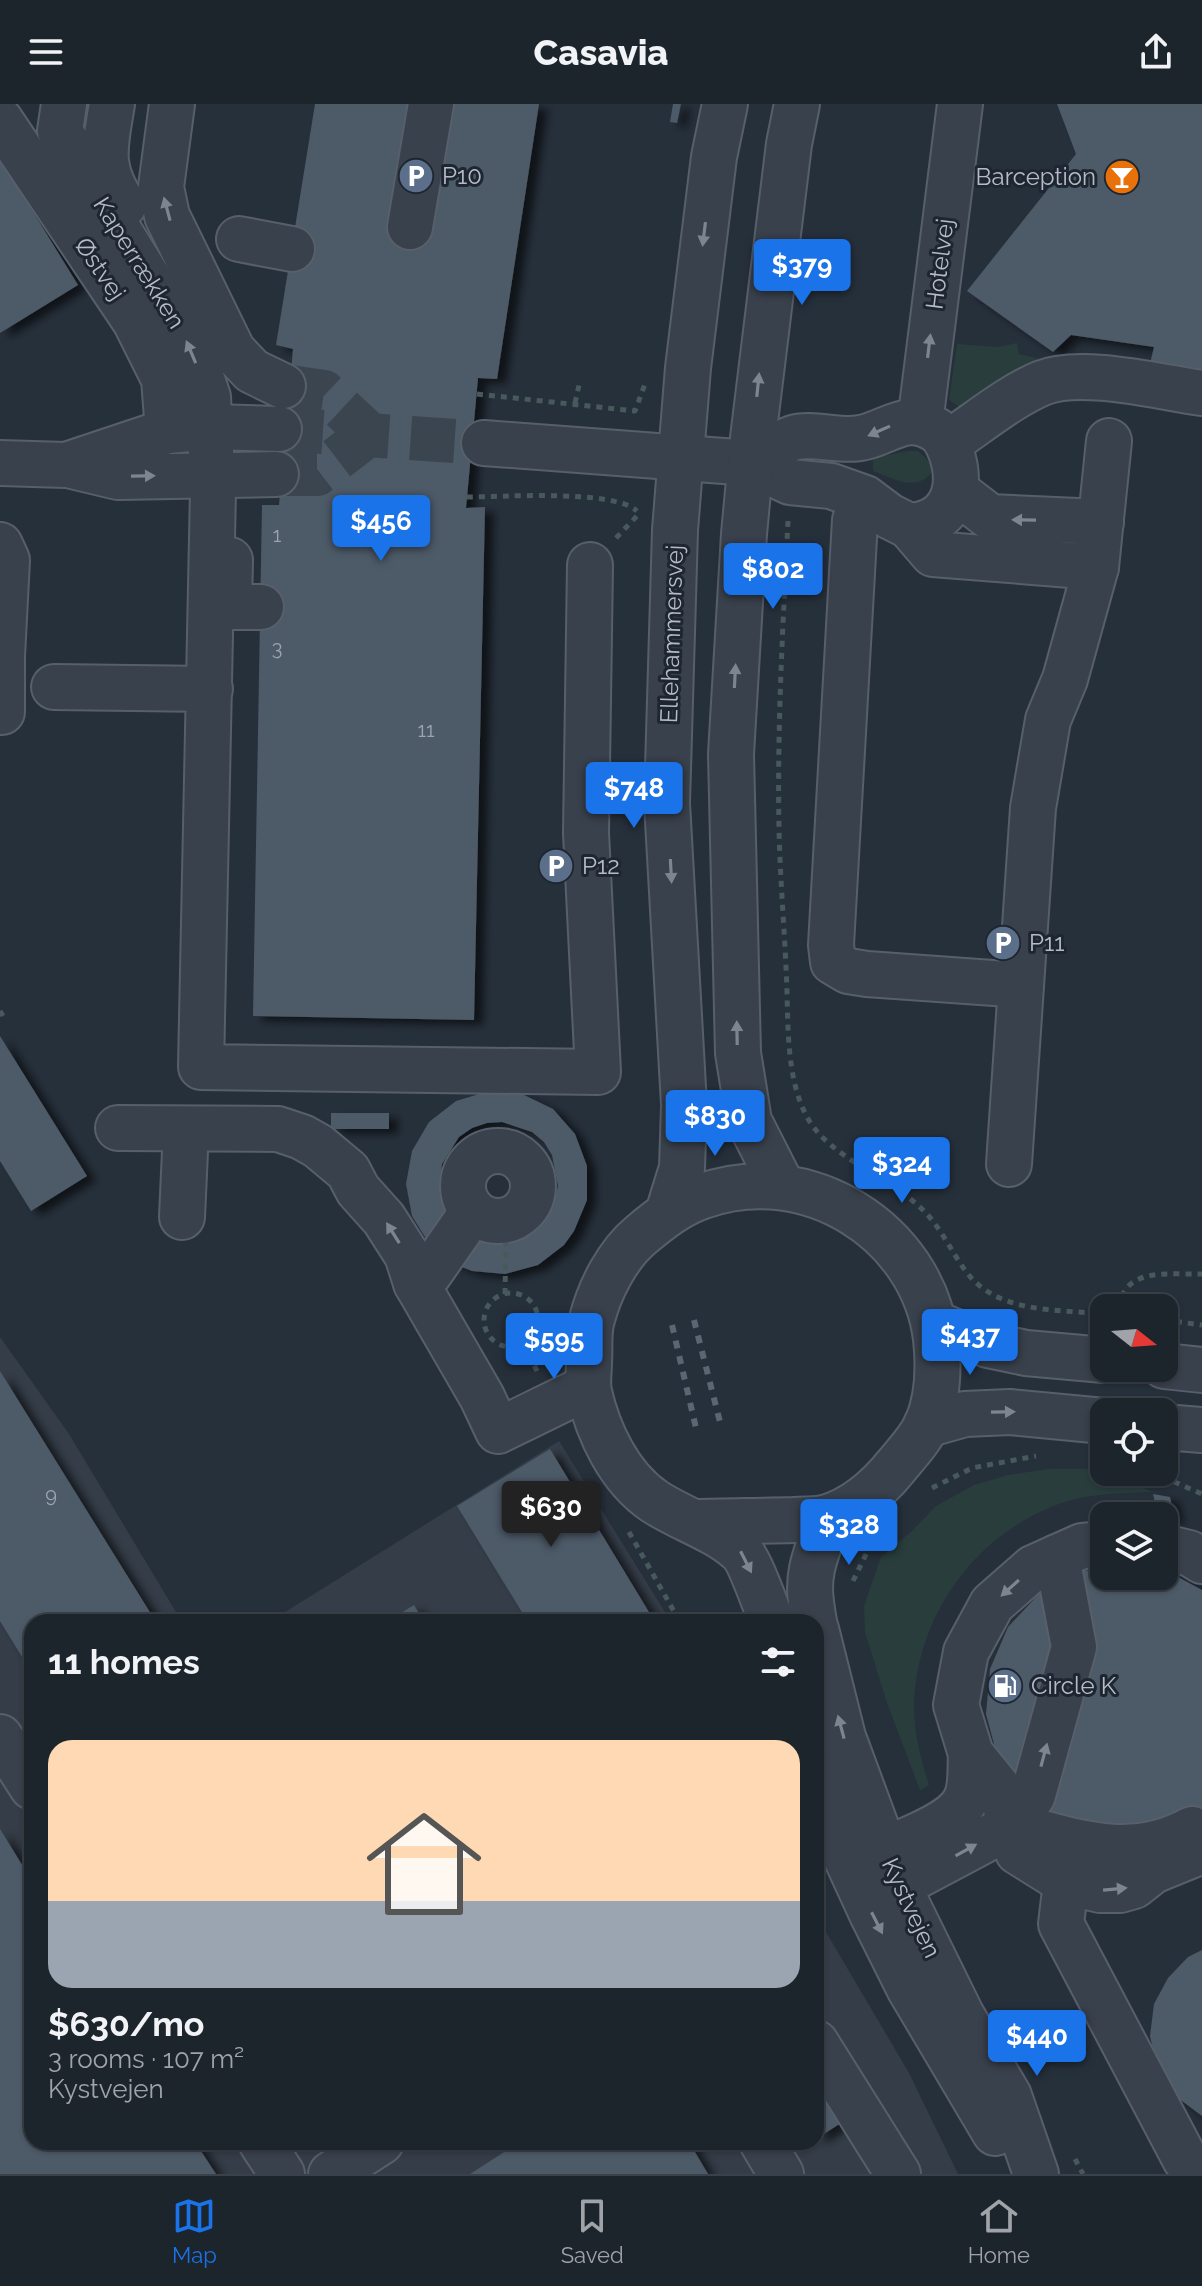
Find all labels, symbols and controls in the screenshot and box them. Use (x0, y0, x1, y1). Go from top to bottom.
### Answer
icon: menu (24, 30, 68, 74)
icon: share (1134, 30, 1178, 74)
text: Casavia (534, 31, 668, 73)
parking icon: P10 (397, 157, 435, 195)
bar icon: Barception (1103, 158, 1141, 196)
place label: P10 (442, 161, 482, 190)
place label: Barception (976, 162, 1096, 191)
street label: Kaperrækken (88, 192, 191, 334)
one-way arrow (160, 197, 173, 221)
street label: Hotelvej (920, 217, 959, 311)
one-way arrow (698, 222, 711, 247)
street label: Østvej (69, 232, 132, 306)
pin: $379 (755, 239, 849, 307)
text: $379 (772, 250, 832, 280)
one-way arrow (923, 333, 936, 358)
one-way arrow (185, 340, 198, 364)
one-way arrow (751, 372, 764, 397)
one-way arrow (867, 425, 890, 438)
one-way arrow (131, 470, 156, 482)
pin: $456 (334, 495, 428, 563)
text: $456 (350, 506, 412, 536)
one-way arrow (1011, 513, 1036, 526)
house number: 1 (273, 523, 282, 547)
pin: $802 (726, 543, 820, 611)
street label: Ellehammersvej (654, 544, 689, 724)
text: $802 (742, 554, 804, 584)
house number: 3 (272, 636, 282, 660)
one-way arrow (729, 663, 742, 688)
house number: 11 (417, 718, 435, 742)
pin: $748 (587, 762, 681, 830)
text: $748 (604, 773, 664, 803)
parking icon: P12 (537, 847, 575, 885)
place label: P12 (582, 851, 620, 880)
one-way arrow (664, 859, 677, 884)
parking icon: P11 (984, 924, 1022, 962)
place label: P11 (1029, 928, 1064, 957)
one-way arrow (731, 1020, 744, 1045)
pin: $830 (668, 1090, 762, 1158)
text: $830 (684, 1101, 746, 1131)
pin: $324 (855, 1137, 949, 1205)
text: $324 (872, 1148, 932, 1178)
one-way arrow (386, 1222, 400, 1244)
north arrow (1090, 1294, 1178, 1382)
map controls (1090, 1294, 1178, 1590)
pin: $437 (923, 1309, 1017, 1377)
pin: $595 (507, 1313, 601, 1381)
text: $437 (940, 1320, 1000, 1350)
text: $595 (524, 1324, 584, 1354)
button: locate (1090, 1398, 1178, 1486)
one-way arrow (990, 1406, 1016, 1419)
pin: $630 (504, 1481, 598, 1549)
house number: 9 (45, 1483, 57, 1507)
text: $630 (520, 1492, 582, 1522)
pin: $328 (802, 1499, 896, 1567)
button: layers (1090, 1502, 1178, 1590)
text: $328 (818, 1510, 880, 1540)
one-way arrow (739, 1551, 752, 1574)
one-way arrow (1001, 1578, 1020, 1596)
icon: filters (756, 1640, 800, 1684)
text: 11 homes (48, 1642, 200, 1682)
fuel station icon: Circle K (986, 1667, 1024, 1705)
place label: Circle K (1031, 1671, 1117, 1700)
one-way arrow (834, 1714, 846, 1739)
one-way arrow (1039, 1742, 1051, 1767)
icon: home (352, 1792, 496, 1936)
one-way arrow (955, 1844, 977, 1858)
street label: Kystvejen (876, 1853, 947, 1962)
one-way arrow (1103, 1882, 1128, 1895)
one-way arrow (870, 1911, 884, 1934)
text: $630/mo (48, 2004, 204, 2044)
pin: $440 (990, 2010, 1084, 2078)
text: $440 (1006, 2021, 1068, 2051)
text: 3 rooms · 107 m² (48, 2044, 244, 2074)
text: Kystvejen (48, 2074, 164, 2104)
tab: Map (172, 2194, 217, 2268)
tab: Saved (561, 2194, 624, 2268)
tab: Home (968, 2194, 1030, 2268)

